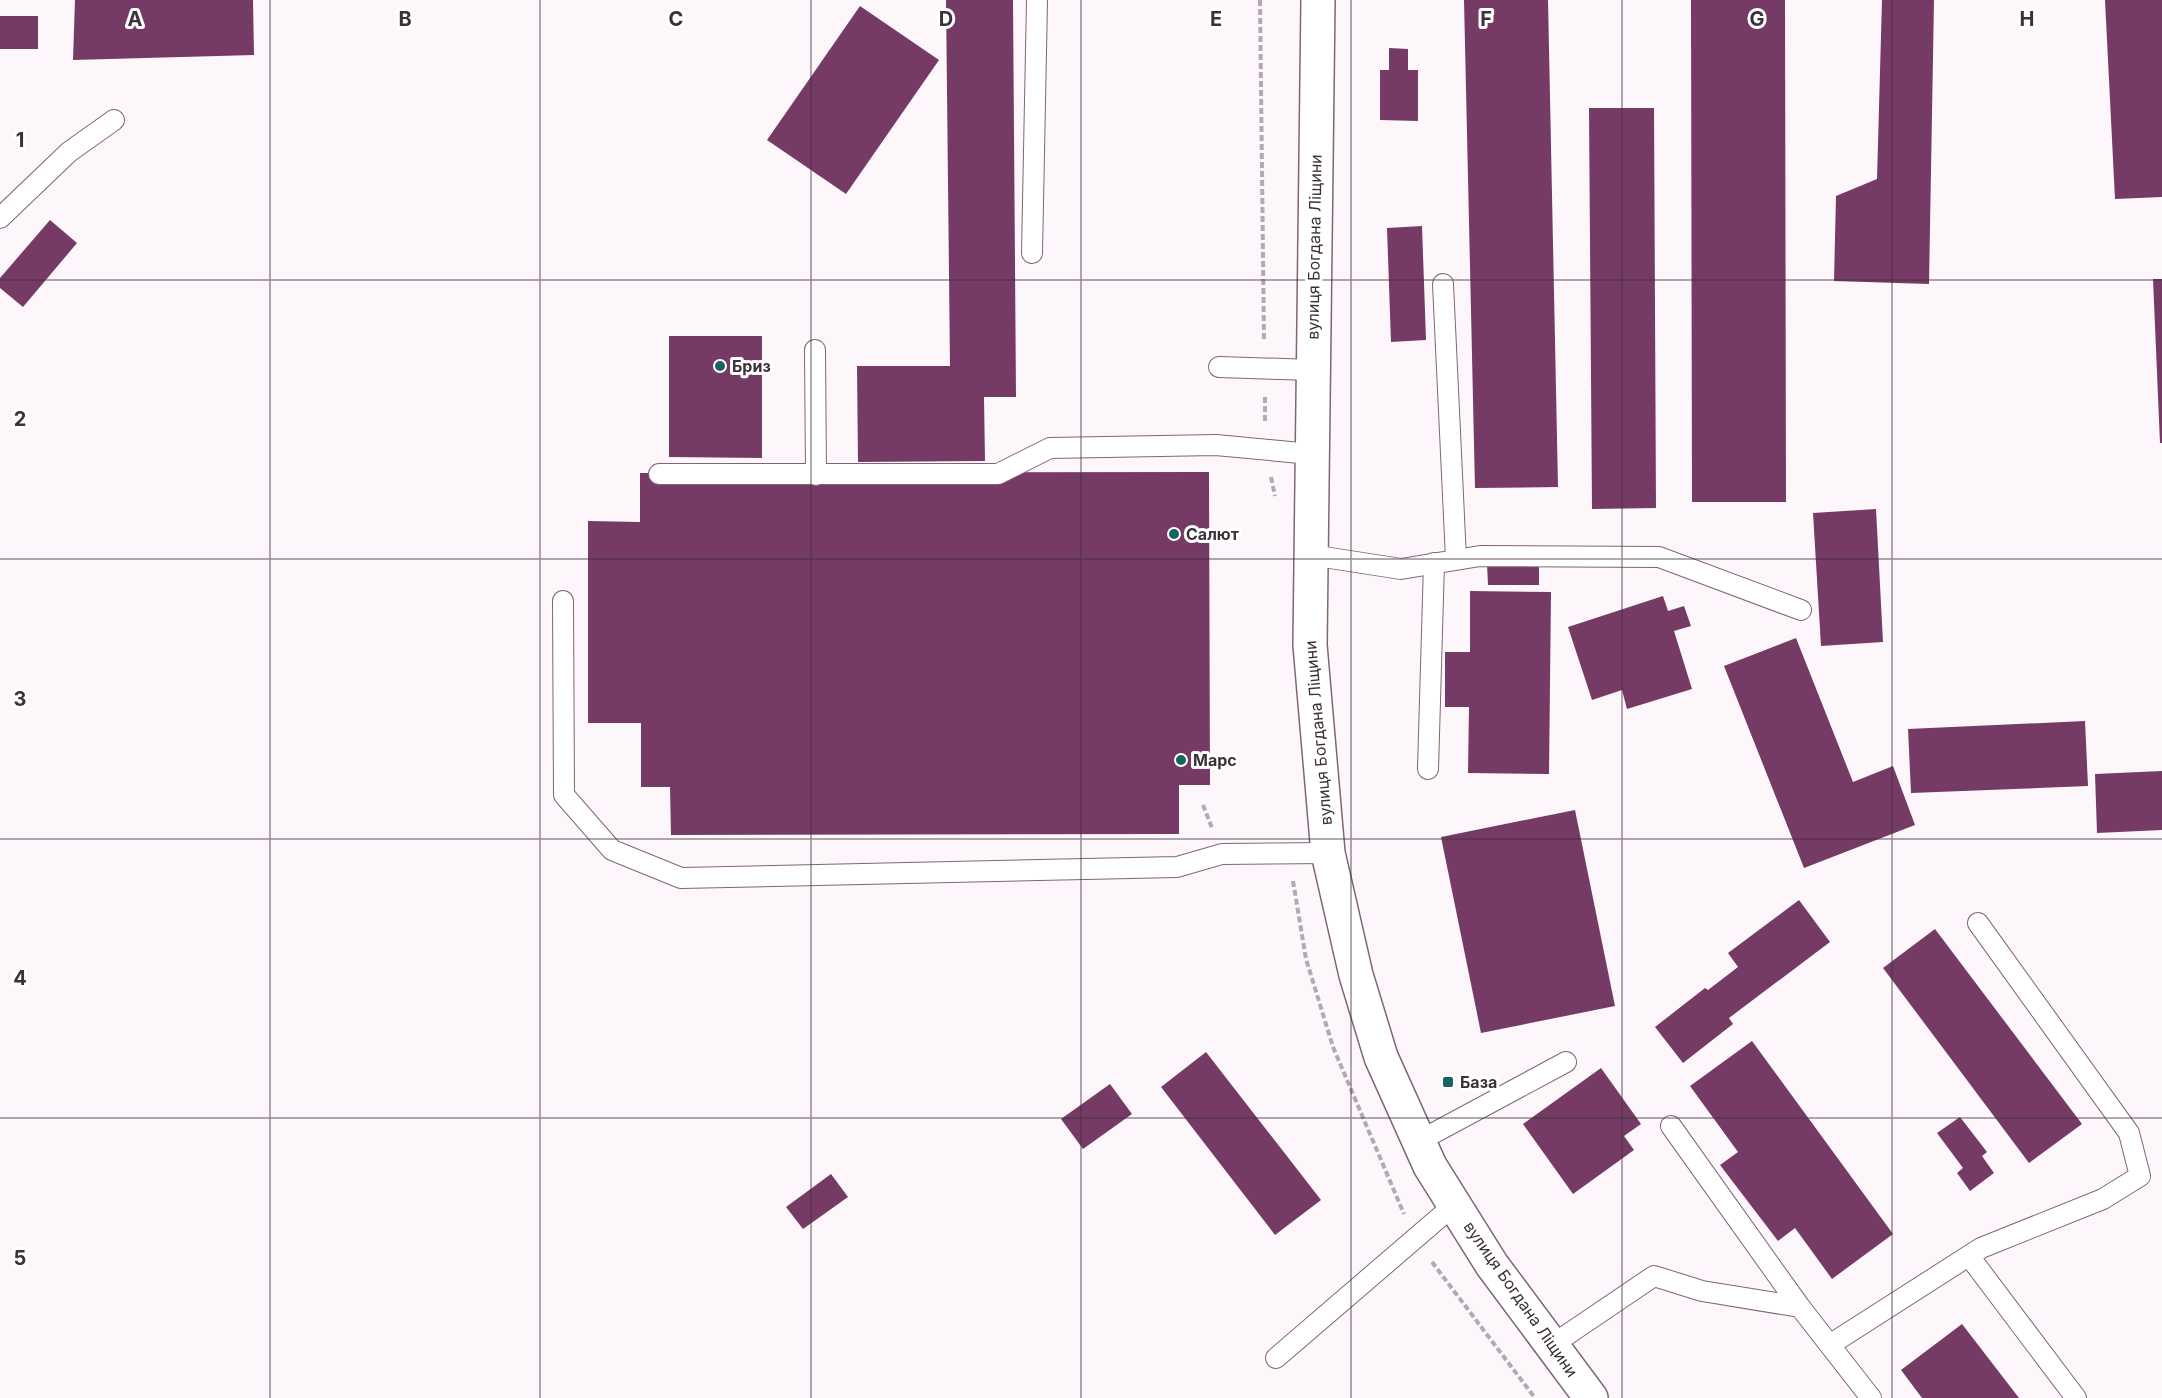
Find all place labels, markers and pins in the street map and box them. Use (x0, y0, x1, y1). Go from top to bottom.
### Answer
place label: Бриз (732, 356, 771, 376)
marker: Бриз (713, 359, 727, 373)
place label: Салют (1186, 524, 1239, 544)
marker: Салют (1167, 527, 1181, 541)
place label: Марс (1193, 750, 1237, 770)
marker: Марс (1174, 753, 1188, 767)
place label: База (1460, 1072, 1497, 1092)
marker: База (1441, 1075, 1455, 1089)

